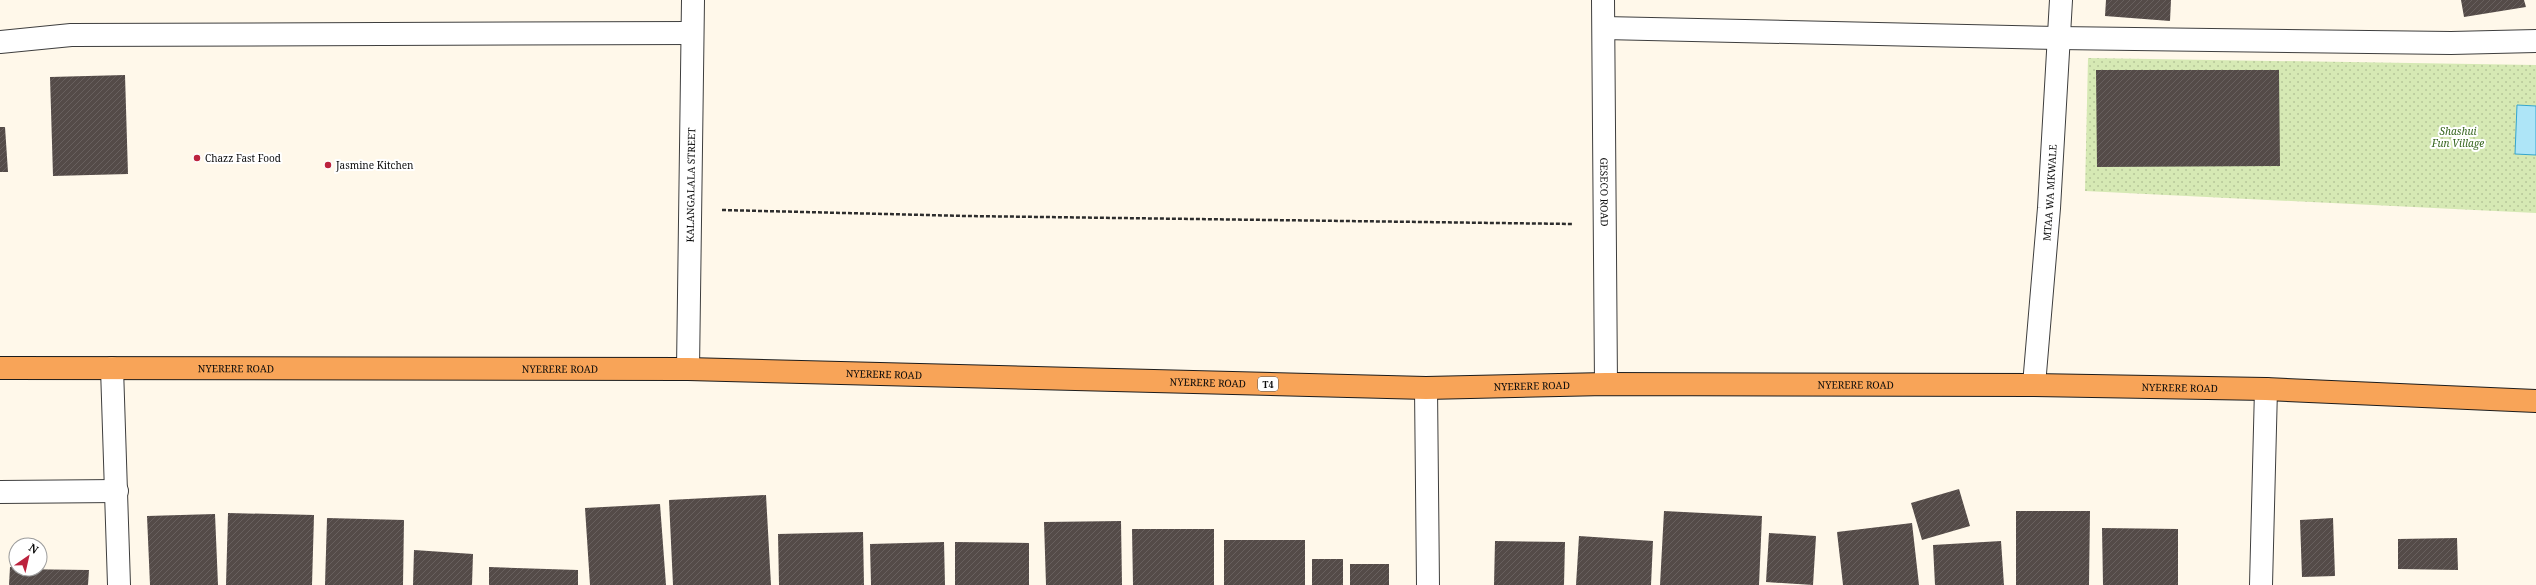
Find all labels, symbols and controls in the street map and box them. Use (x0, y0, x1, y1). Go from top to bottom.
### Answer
park label: Shashui Fun Village (2431, 124, 2484, 150)
street label: KALANGALALA STREET (683, 127, 698, 243)
street label: MTAA WA MKWALE (2039, 144, 2060, 242)
place label: Chazz Fast Food (205, 151, 281, 165)
marker: Chazz Fast Food (192, 153, 202, 163)
street label: GESECO ROAD (1597, 157, 1612, 227)
place label: Jasmine Kitchen (335, 158, 414, 172)
marker: Jasmine Kitchen (323, 160, 333, 170)
street label: NYERERE ROAD (198, 361, 274, 375)
street label: NYERERE ROAD (522, 362, 598, 376)
street label: NYERERE ROAD (846, 366, 922, 382)
street label: NYERERE ROAD (1170, 374, 1246, 390)
road number: T4 (1258, 377, 1278, 391)
street label: NYERERE ROAD (1818, 377, 1894, 392)
street label: NYERERE ROAD (1493, 378, 1570, 393)
street label: NYERERE ROAD (2141, 380, 2218, 395)
north arrow (8, 537, 48, 577)
text: N (26, 540, 42, 557)

